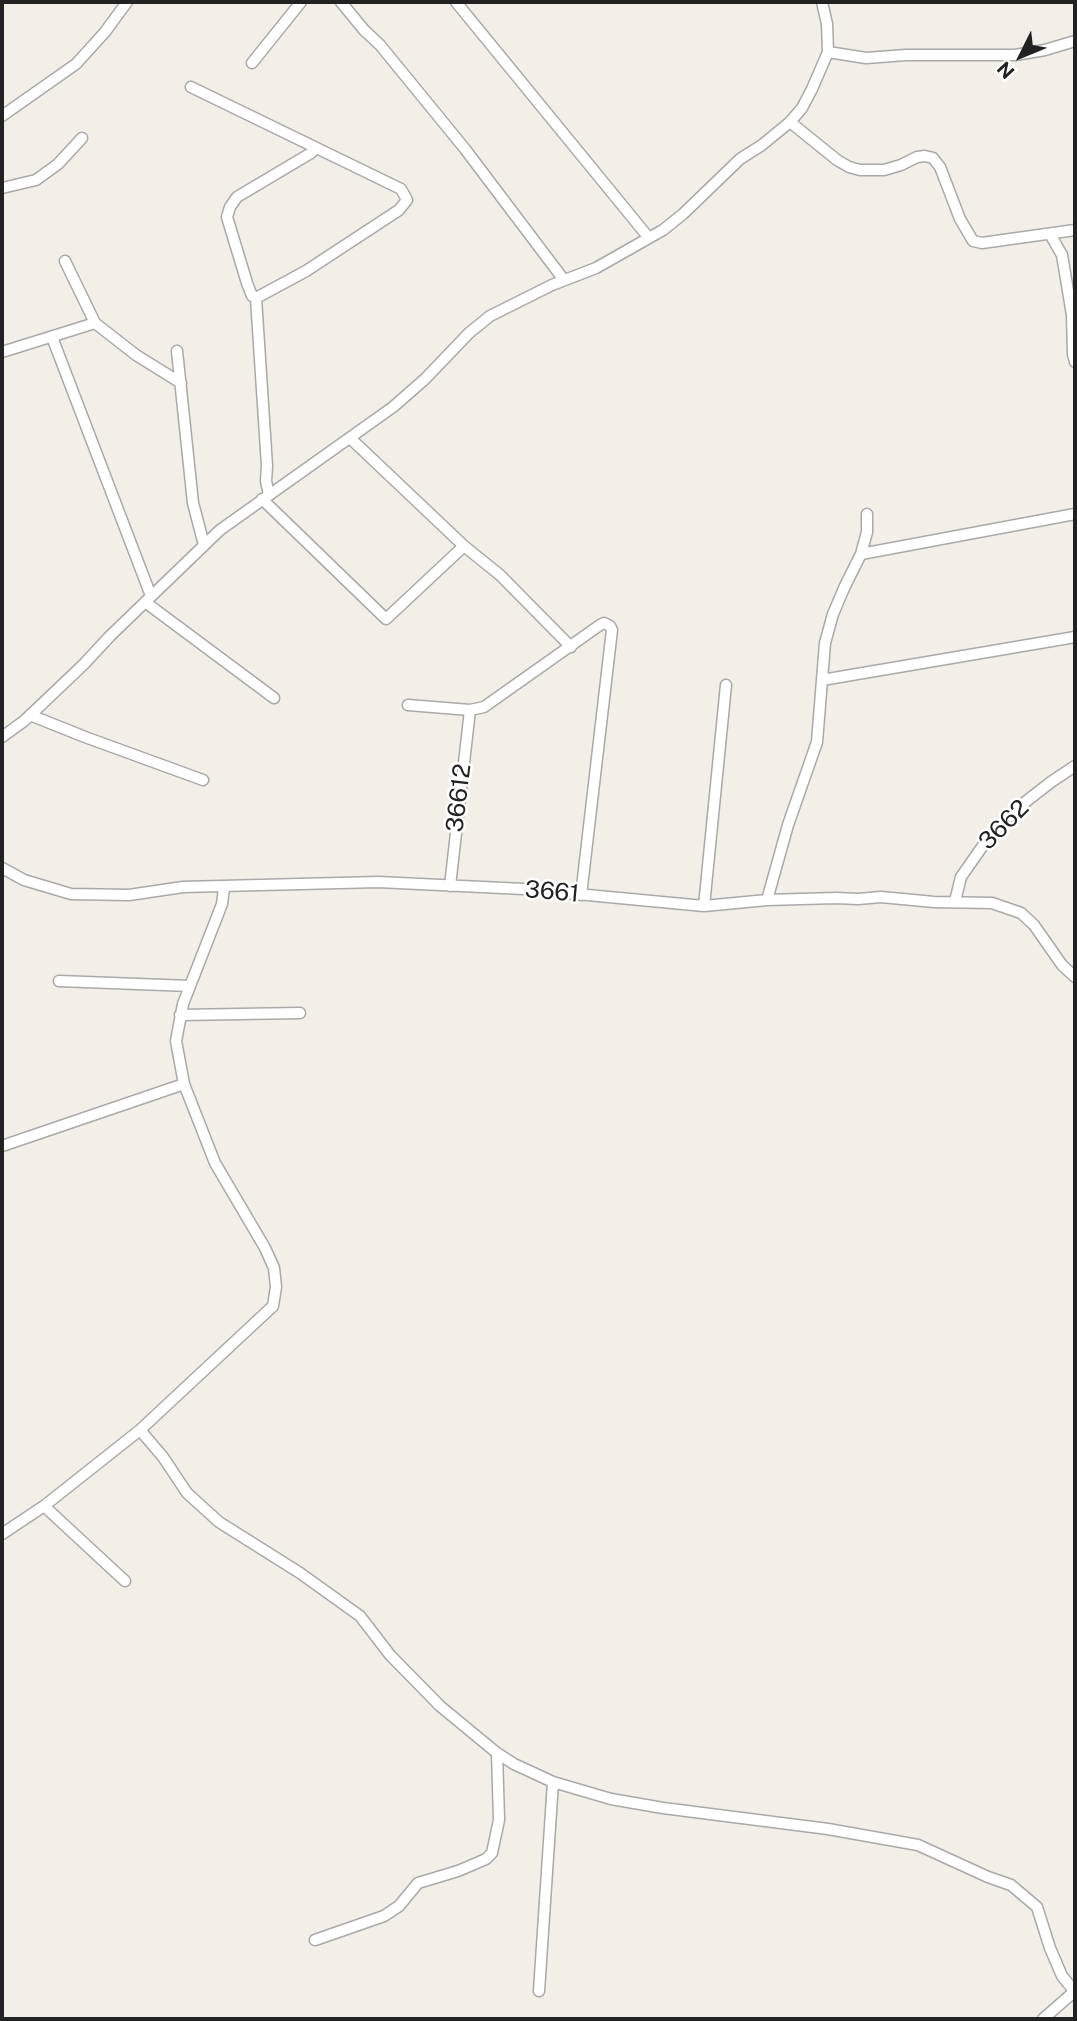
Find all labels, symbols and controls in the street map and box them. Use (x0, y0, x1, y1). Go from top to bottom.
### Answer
north arrow (986, 21, 1056, 91)
text: N (993, 57, 1019, 83)
street label: 36612 (441, 762, 477, 834)
street label: 3662 (973, 794, 1035, 856)
street label: 3661 (524, 875, 580, 909)

